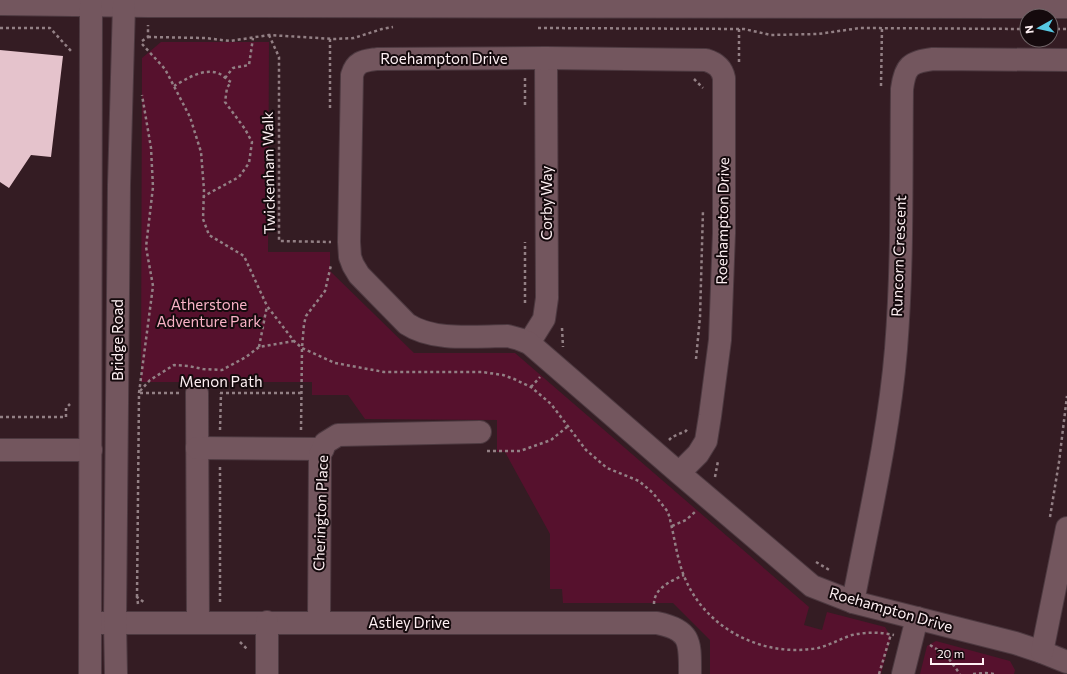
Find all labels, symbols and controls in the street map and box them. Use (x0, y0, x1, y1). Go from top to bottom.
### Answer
north arrow (1019, 8, 1059, 48)
text: N (1022, 24, 1036, 34)
street label: Roehampton Drive (380, 49, 508, 67)
street label: Twickenham Walk (258, 111, 278, 235)
street label: Roehampton Drive (712, 157, 732, 285)
street label: Corby Way (537, 166, 555, 240)
street label: Runcorn Crescent (887, 195, 909, 317)
park label: Atherstone Adventure Park (156, 295, 262, 330)
street label: Bridge Road (108, 299, 126, 381)
street label: Menon Path (179, 372, 263, 390)
street label: Cherington Place (309, 454, 331, 571)
street label: Roehampton Drive (828, 583, 955, 635)
street label: Astley Drive (368, 613, 450, 631)
scale bar (931, 640, 983, 666)
text: 20 m (937, 646, 964, 660)

